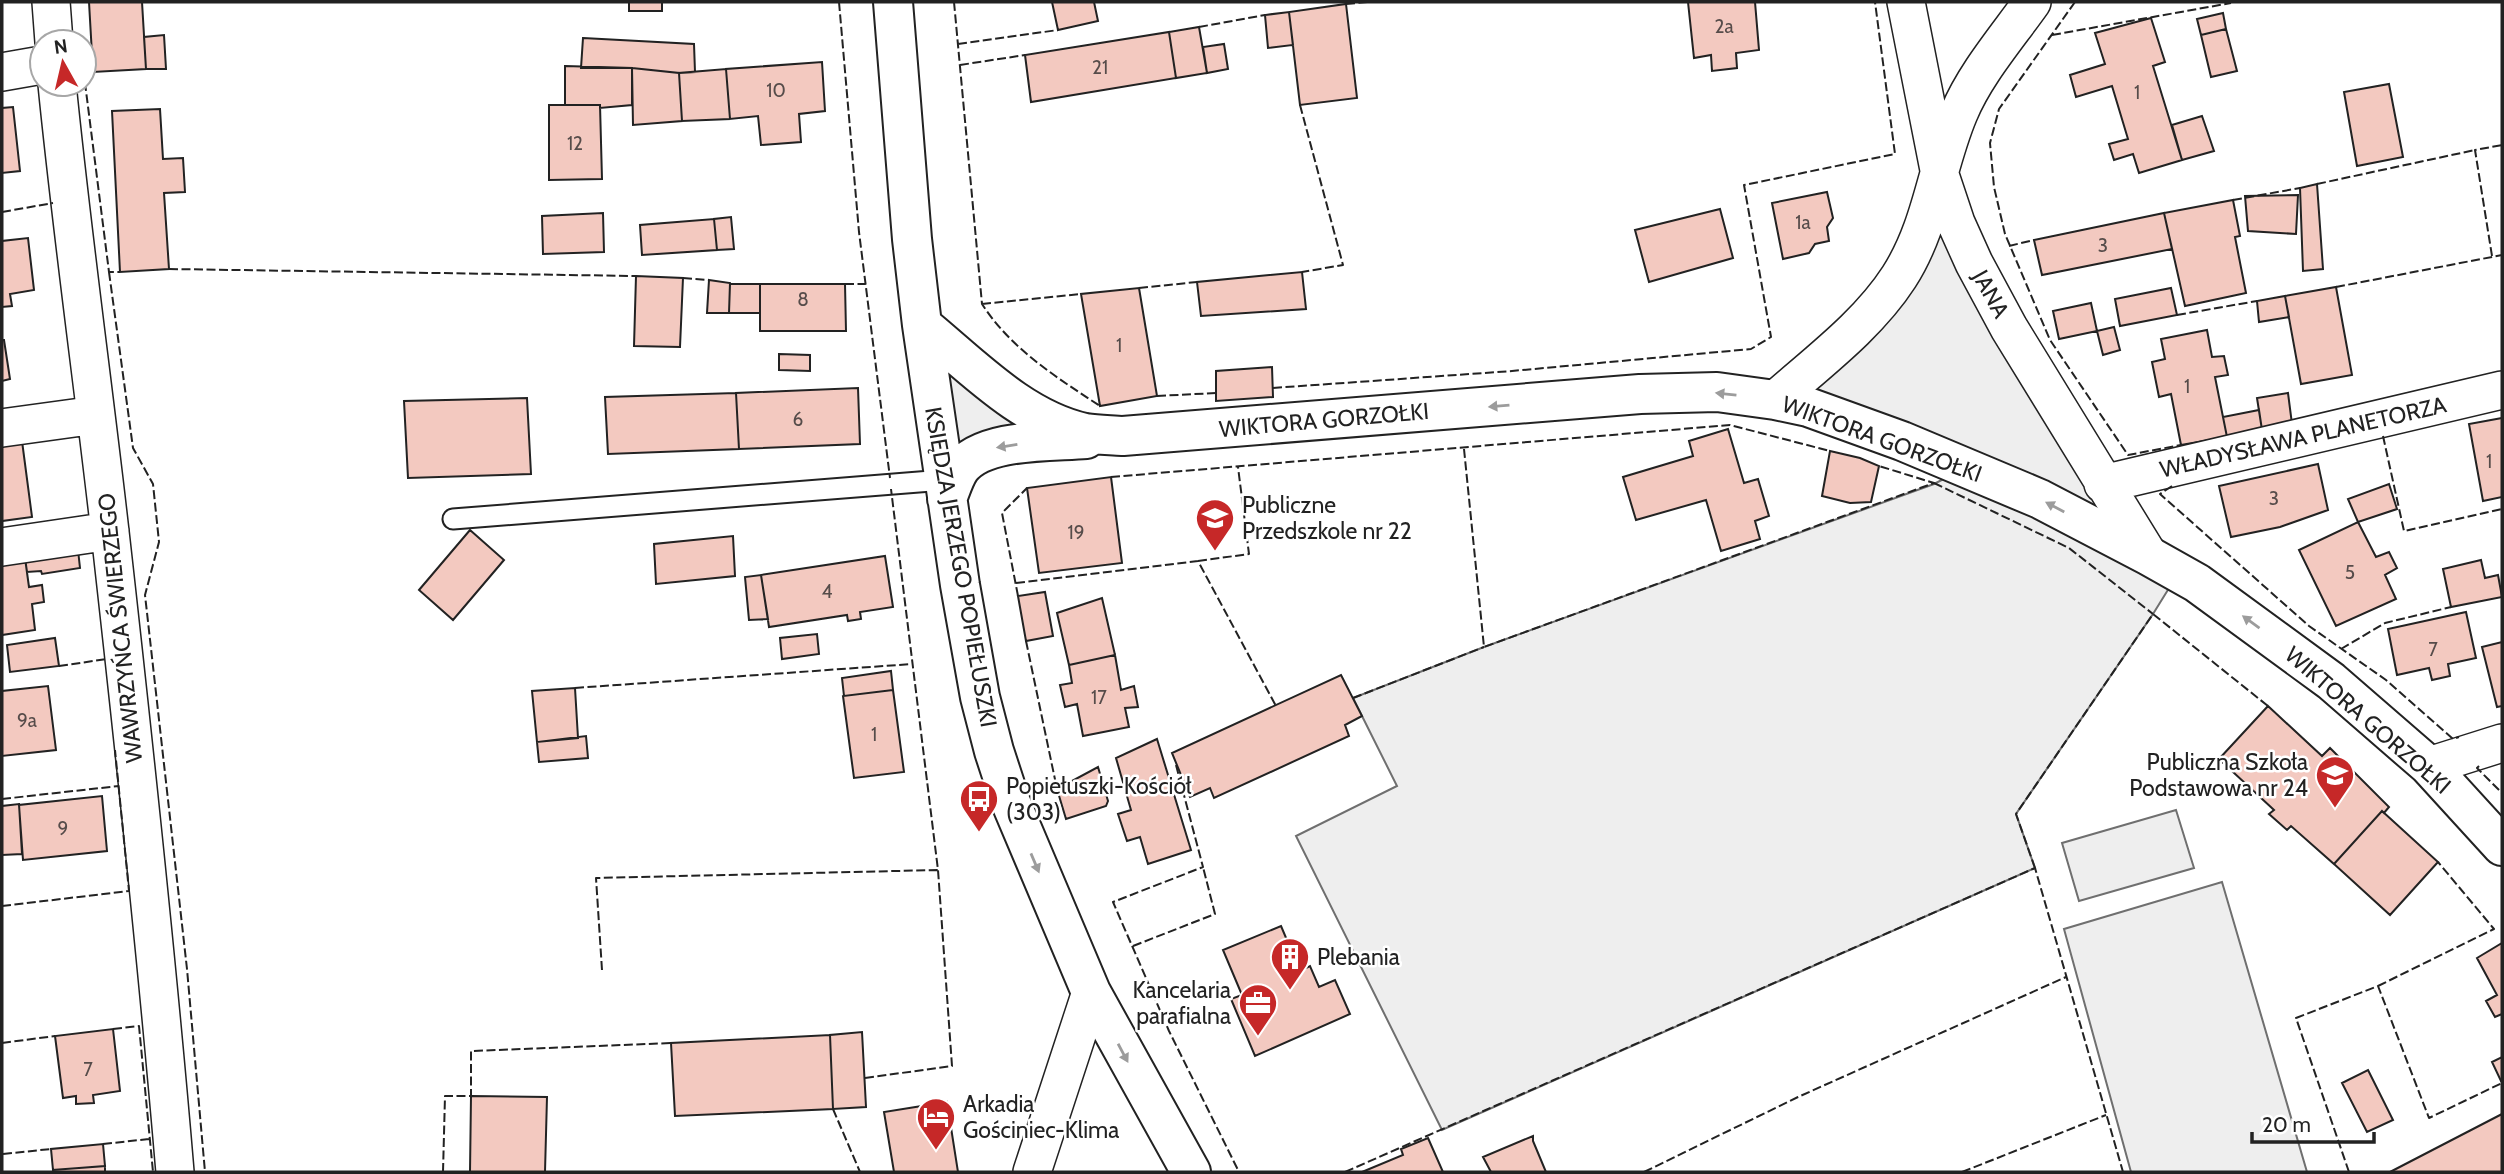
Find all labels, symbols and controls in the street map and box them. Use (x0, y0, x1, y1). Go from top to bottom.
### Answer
house number: 2a (1714, 15, 1734, 38)
north arrow (28, 28, 98, 98)
text: N (52, 34, 69, 59)
house number: 21 (1092, 56, 1108, 79)
house number: 10 (766, 79, 786, 102)
house number: 1 (2134, 81, 2140, 104)
house number: 12 (567, 132, 583, 155)
house number: 1a (1795, 211, 1811, 234)
house number: 3 (2098, 234, 2108, 257)
street label: JANA (1966, 264, 2015, 323)
house number: 8 (797, 288, 809, 311)
house number: 1 (1116, 334, 1122, 357)
house number: 1 (2184, 375, 2190, 398)
one-way arrow (1715, 388, 1737, 399)
street label: WIKTORA GORZOŁKI (1778, 390, 1986, 488)
street label: WŁADYSŁAWA PLANETORZA (2157, 390, 2449, 484)
street label: WIKTORA GORZOŁKI (1218, 397, 1430, 443)
one-way arrow (1488, 401, 1510, 412)
street label: KSIĘDZA JERZEGO POPIEŁUSZKI (919, 405, 1003, 729)
house number: 6 (793, 408, 803, 431)
one-way arrow (995, 441, 1017, 452)
house number: 1 (2486, 450, 2492, 473)
house number: 3 (2269, 487, 2279, 510)
place label: Publiczne Przedszkole nr 22 (1242, 491, 1412, 545)
street label: WAWRZYŃCA ŚWIERZEGO (91, 492, 148, 764)
school or university icon: Publiczne Przedszkole nr 22 (1194, 497, 1236, 552)
one-way arrow (2046, 501, 2065, 513)
house number: 19 (1068, 521, 1085, 544)
house number: 5 (2345, 561, 2355, 584)
house number: 4 (822, 580, 833, 603)
one-way arrow (2242, 616, 2260, 630)
house number: 7 (2428, 638, 2438, 661)
street label: WIKTORA GORZOŁKI (2279, 640, 2457, 800)
house number: 17 (1091, 686, 1107, 709)
house number: 9a (17, 709, 37, 732)
house number: 1 (871, 723, 877, 746)
place label: Publiczna Szkoła Podstawowa nr 24 (2129, 748, 2308, 802)
school or university icon: Publiczna Szkoła Podstawowa nr 24 (2314, 754, 2356, 809)
place label: Popiełuszki-Kościół (303) (1006, 772, 1192, 826)
bus stop icon: Popiełuszki-Kościół (303) (958, 778, 1000, 833)
house number: 9 (58, 817, 68, 840)
one-way arrow (1029, 853, 1041, 873)
building icon: Plebania (1269, 936, 1311, 991)
place label: Plebania (1317, 943, 1400, 971)
place label: Kancelaria parafialna (1132, 976, 1231, 1030)
office icon: Kancelaria parafialna (1237, 982, 1279, 1037)
one-way arrow (1117, 1043, 1129, 1062)
house number: 7 (83, 1058, 93, 1081)
place label: Arkadia Gościniec-Klima (963, 1090, 1119, 1144)
hotel icon: Arkadia Gościniec-Klima (915, 1096, 957, 1151)
scale bar (2252, 1100, 2374, 1144)
text: 20 m (2262, 1112, 2311, 1137)

